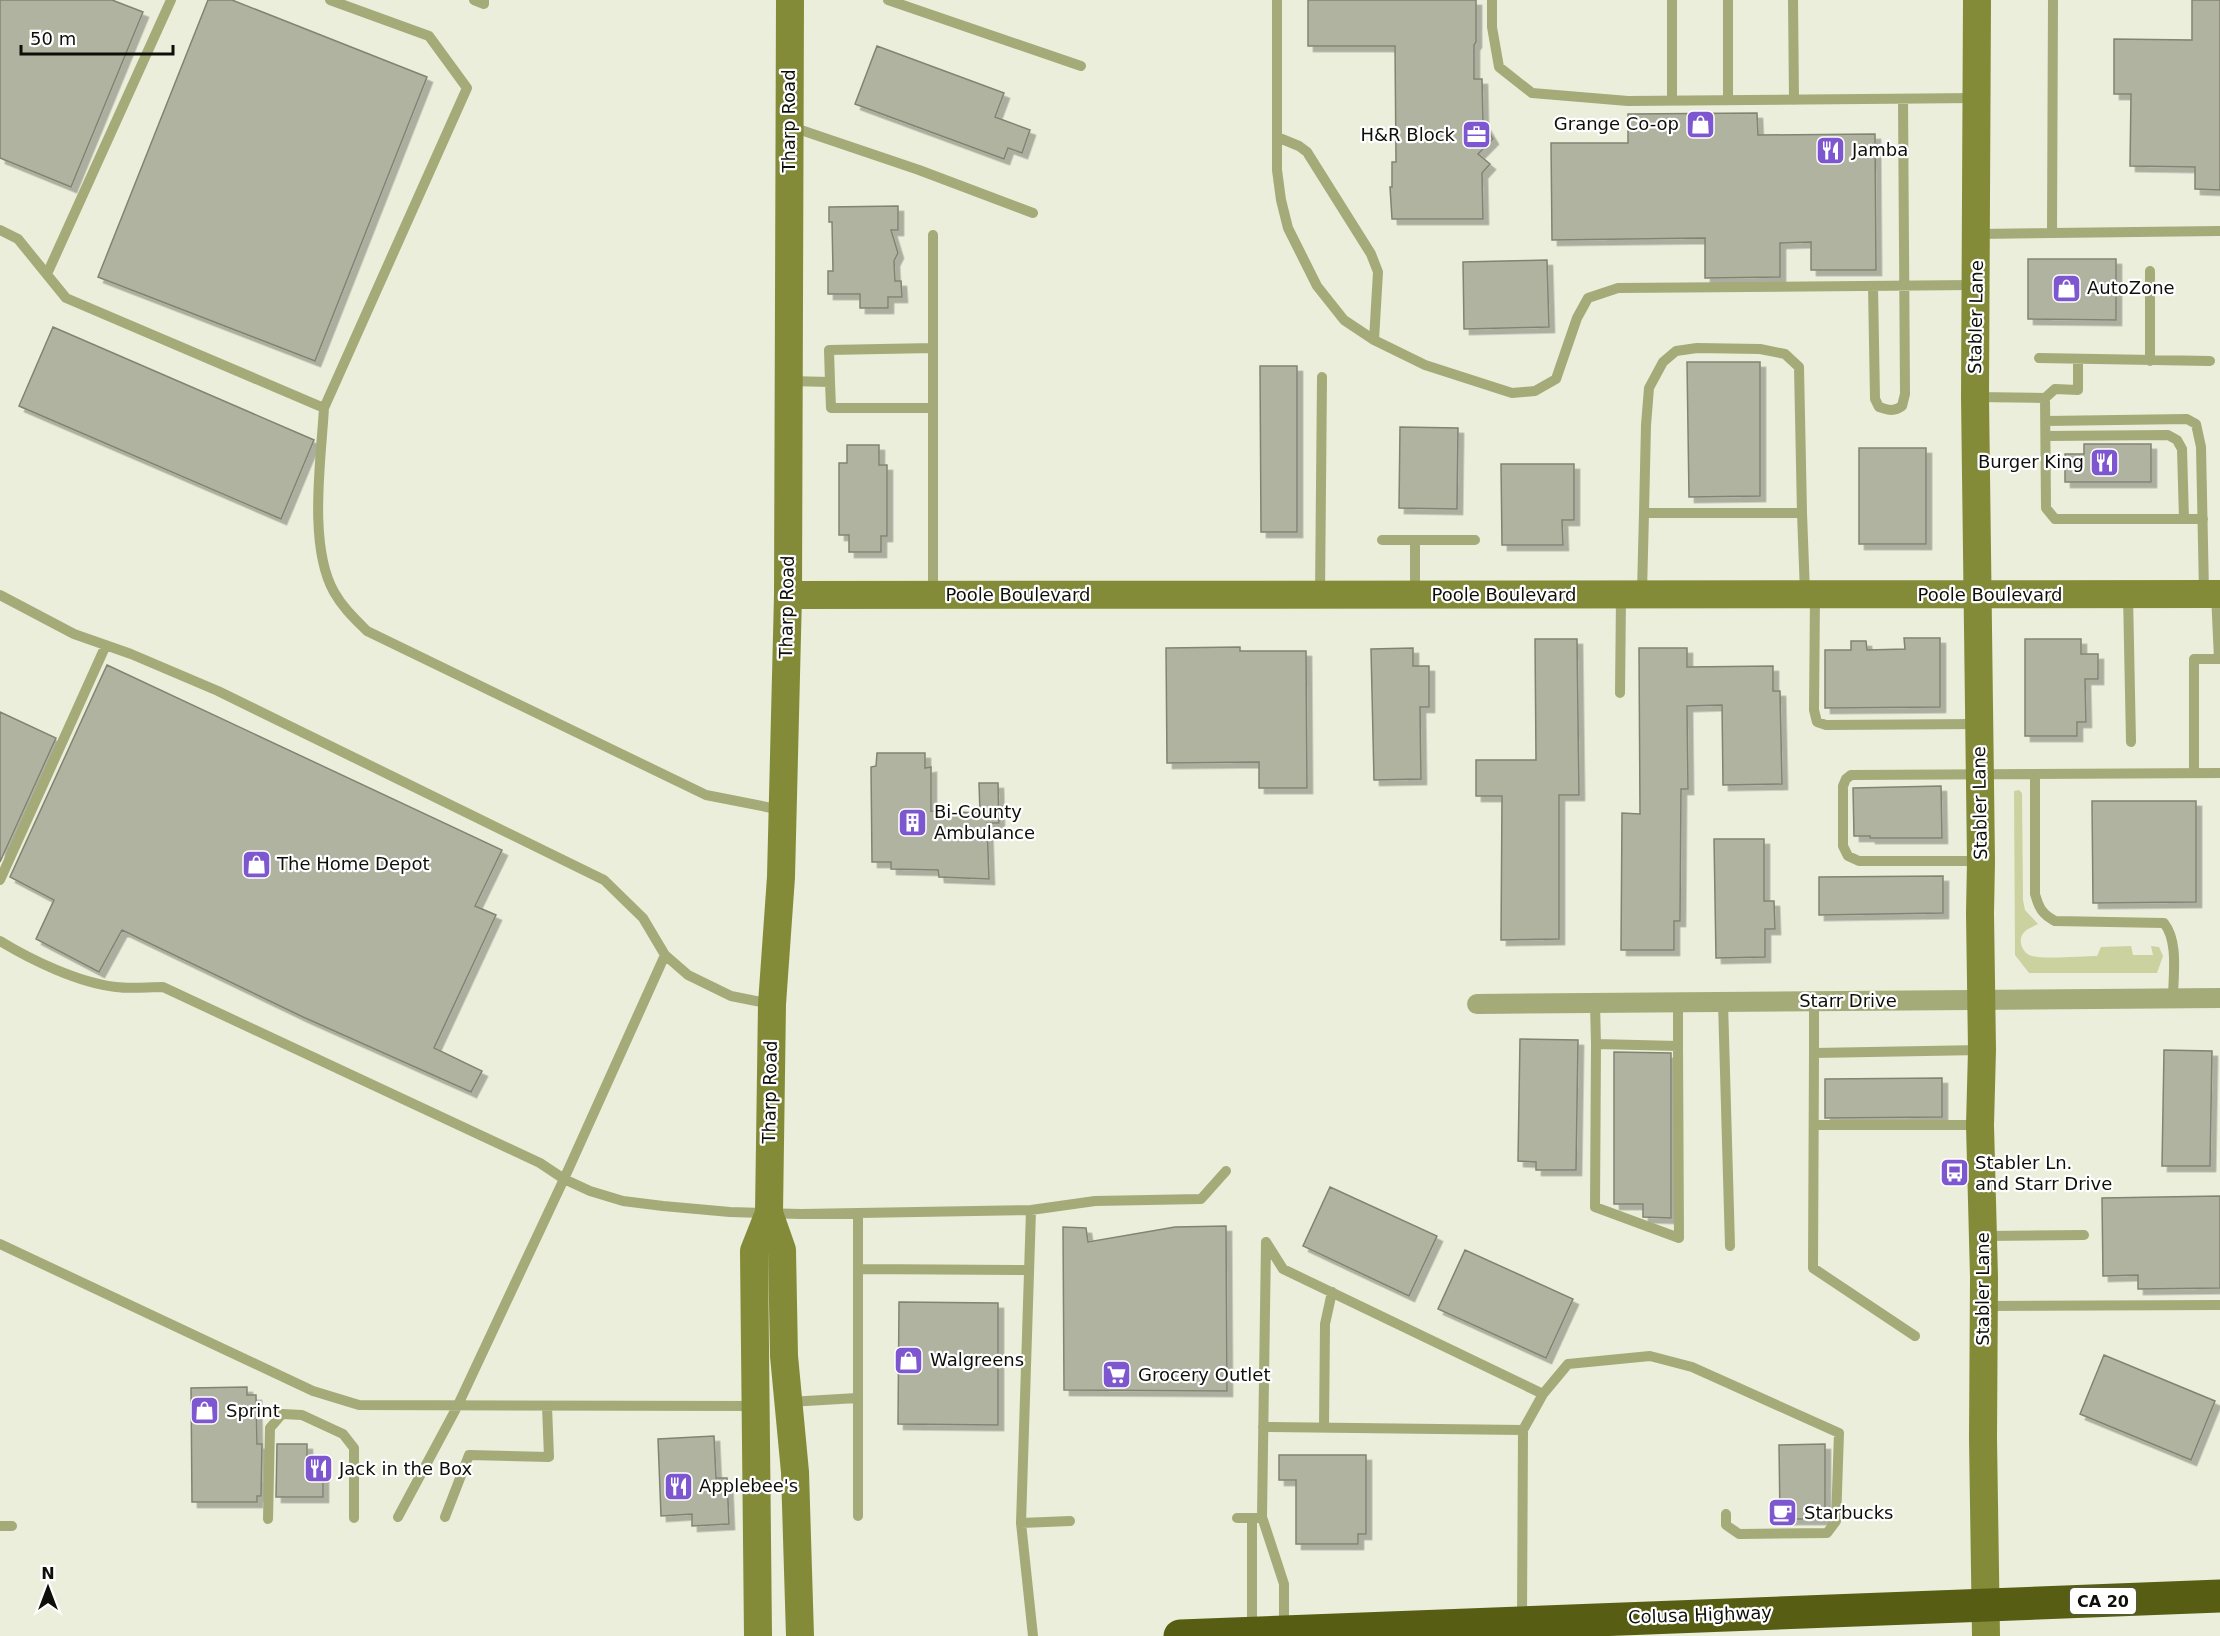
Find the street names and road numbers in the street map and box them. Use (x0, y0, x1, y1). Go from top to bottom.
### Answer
street label: Tharp Road (778, 69, 799, 174)
street label: Stabler Lane (1964, 260, 1987, 374)
street label: Tharp Road (775, 555, 798, 660)
street label: Poole Boulevard (945, 584, 1091, 605)
street label: Poole Boulevard (1431, 584, 1577, 605)
street label: Poole Boulevard (1917, 584, 2063, 605)
street label: Stabler Lane (1968, 746, 1991, 860)
street label: Starr Drive (1799, 990, 1897, 1011)
street label: Tharp Road (758, 1040, 781, 1145)
street label: Stabler Lane (1972, 1232, 1993, 1346)
road number: CA 20 (2070, 1588, 2136, 1614)
street label: Colusa Highway (1628, 1601, 1773, 1628)

